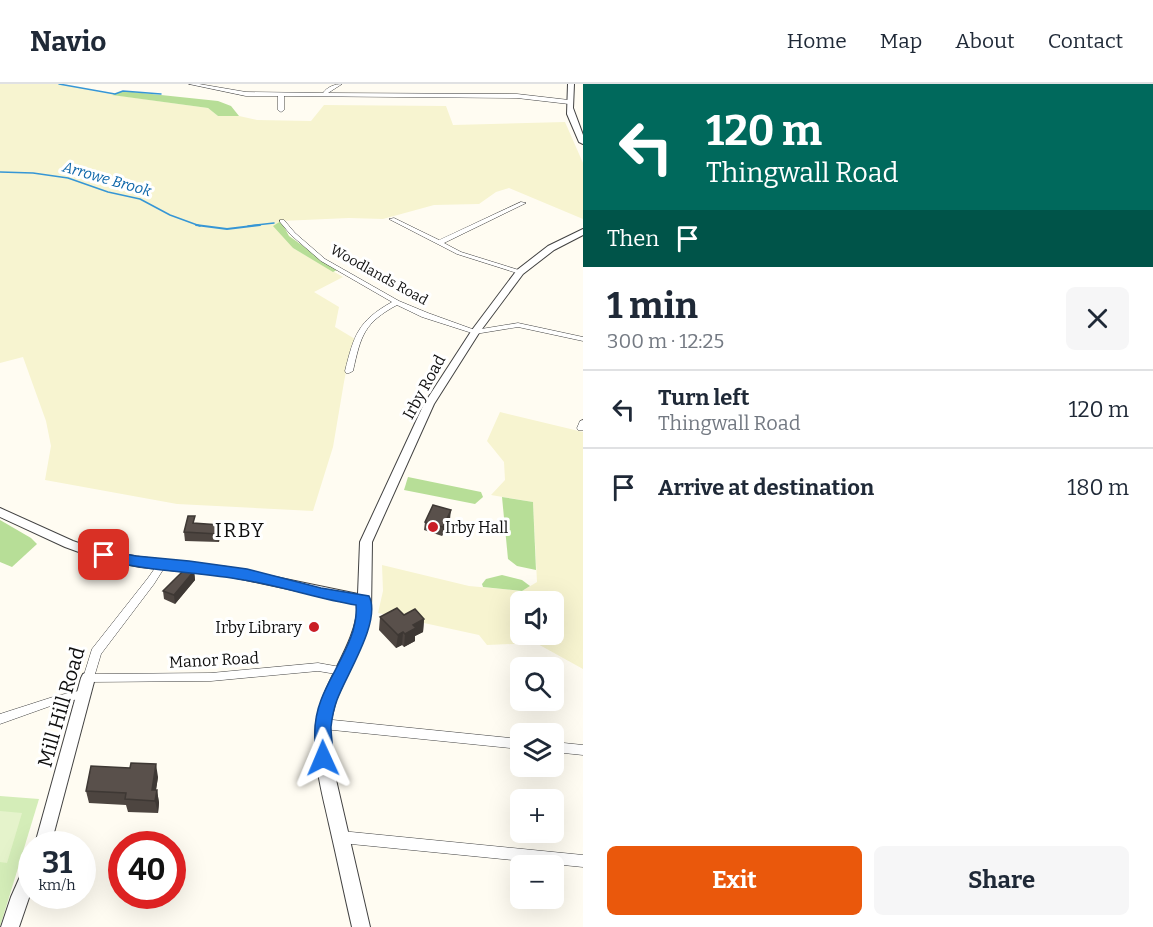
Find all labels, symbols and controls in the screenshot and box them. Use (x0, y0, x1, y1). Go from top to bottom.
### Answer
text: Navio (30, 25, 106, 58)
text: Home (787, 28, 847, 54)
text: Map (880, 28, 922, 54)
text: About (955, 28, 1015, 54)
text: Contact (1048, 28, 1123, 54)
text: 120 m (706, 106, 822, 156)
icon: left (607, 108, 685, 186)
water label: Arrowe Brook (60, 157, 154, 200)
text: Thingwall Road (706, 157, 898, 189)
icon: arrive (671, 222, 704, 255)
text: Then (607, 225, 659, 252)
street label: Woodlands Road (327, 241, 431, 309)
text: 1 min (607, 284, 698, 328)
button: close (1066, 287, 1129, 350)
text: 300 m · 12:25 (607, 329, 724, 353)
street label: Irby Road (399, 351, 450, 422)
text: Turn left (658, 384, 750, 411)
icon: left (607, 393, 640, 426)
text: 120 m (1069, 396, 1129, 423)
text: Thingwall Road (658, 411, 801, 435)
icon: arrive (607, 471, 640, 504)
text: Arrive at destination (658, 474, 874, 501)
text: 180 m (1067, 474, 1129, 501)
district label: IRBY (215, 518, 265, 542)
place label: Irby Hall (445, 518, 509, 537)
marker: Irby Hall (426, 520, 440, 534)
pin (78, 529, 129, 580)
icon: arrive (87, 538, 120, 571)
map controls (510, 591, 564, 909)
button: sound (510, 591, 564, 645)
place label: Irby Library (215, 618, 303, 637)
marker: Irby Library (307, 620, 321, 634)
street label: Mill Hill Road (32, 644, 90, 770)
street label: Manor Road (169, 648, 260, 672)
button: search (510, 657, 564, 711)
button: layers (510, 723, 564, 777)
position arrow (291, 726, 355, 790)
button: + (510, 789, 564, 843)
speed limit sign: 40 (108, 831, 186, 909)
text: 31 (42, 845, 72, 881)
button: Exit (607, 846, 862, 915)
button: Share (874, 846, 1129, 915)
button: − (510, 855, 564, 909)
text: km/h (38, 876, 76, 894)

